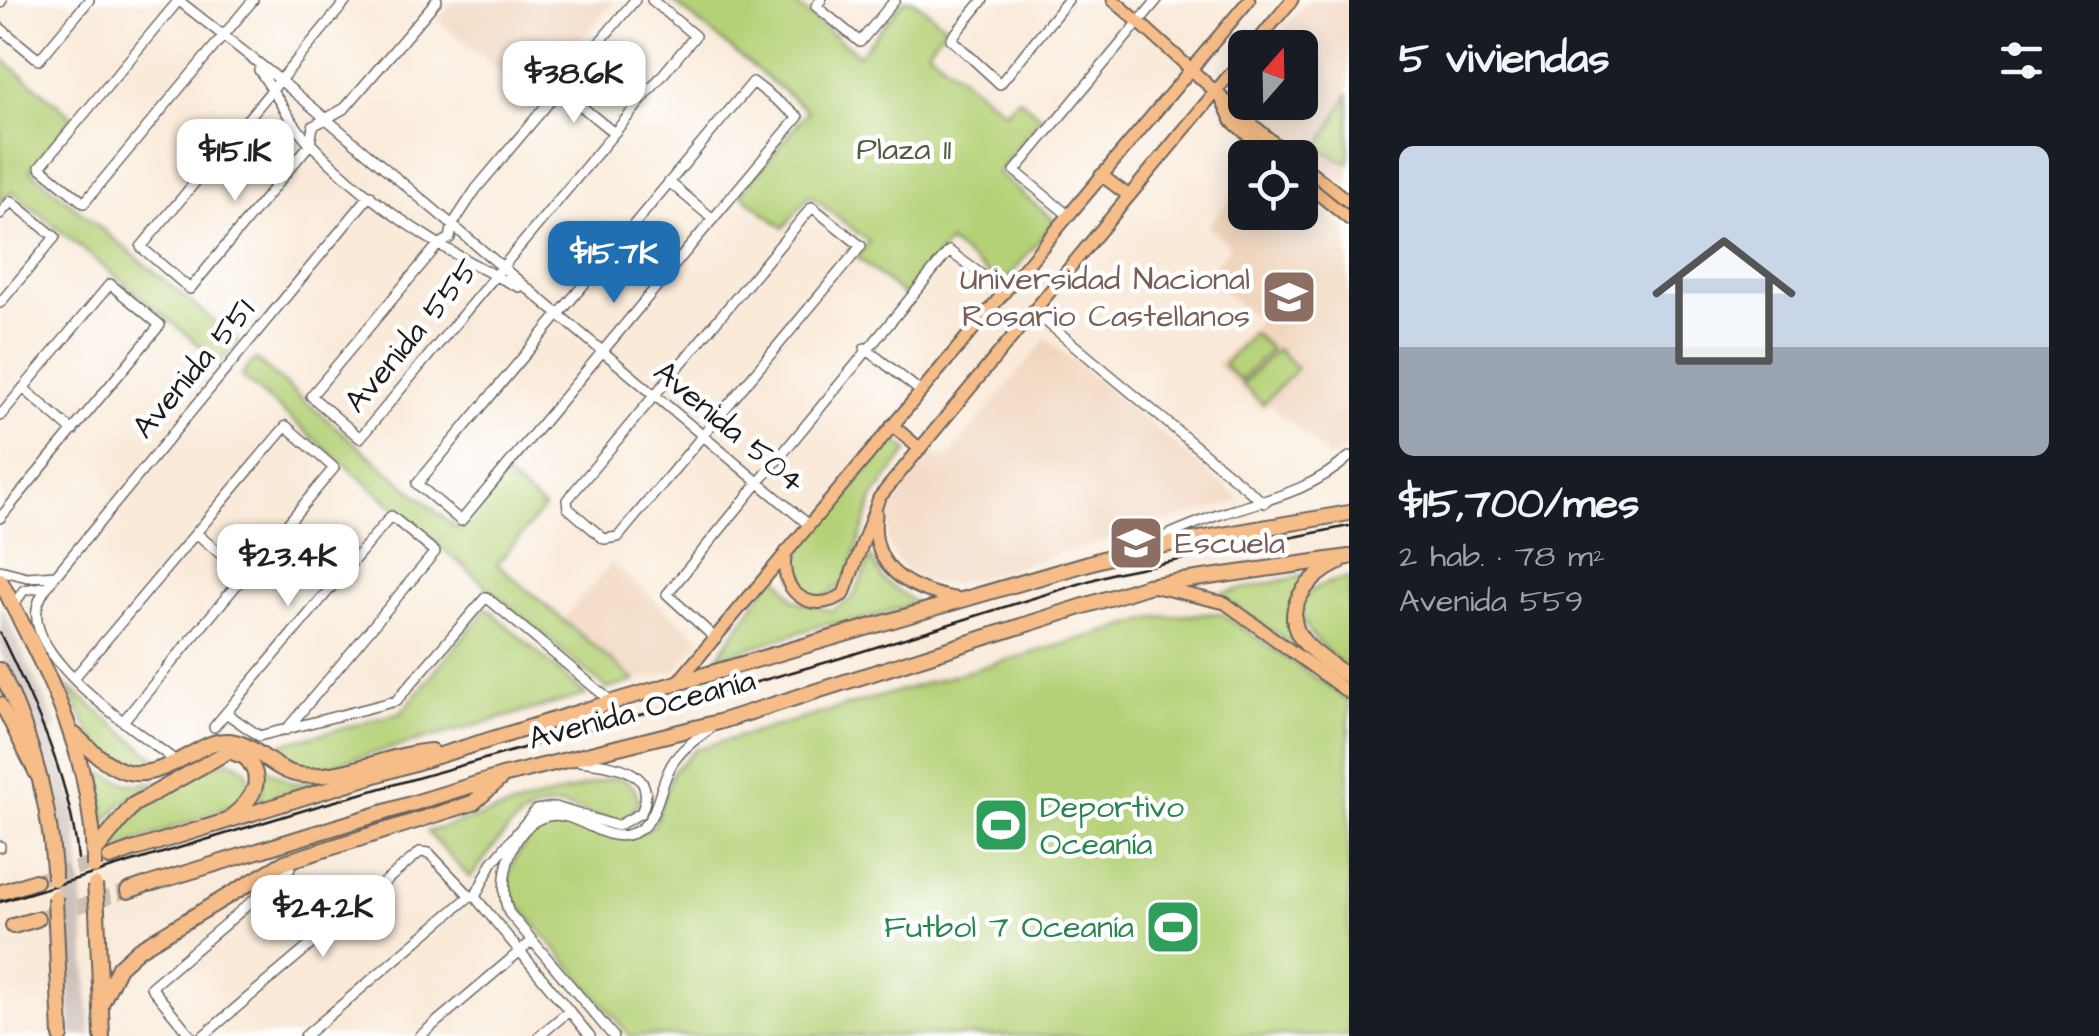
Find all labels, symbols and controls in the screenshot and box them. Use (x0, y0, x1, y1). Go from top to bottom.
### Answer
north arrow (1228, 30, 1318, 120)
map controls (1228, 30, 1318, 230)
text: 5 viviendas (1399, 31, 1610, 89)
icon: filters (1994, 33, 2049, 88)
pin: $38.6K (493, 41, 655, 126)
text: $38.6K (525, 51, 623, 96)
pin: $15.1K (154, 119, 316, 204)
park label: Plaza 11 (857, 127, 951, 172)
text: $15.1K (199, 129, 271, 174)
button: locate (1228, 140, 1318, 230)
icon: home (1634, 211, 1814, 391)
pin: $15.7K (533, 221, 695, 306)
text: $15.7K (570, 231, 658, 276)
street label: Avenida 555 (334, 249, 490, 423)
place label: Universidad Nacional Rosario Castellanos (960, 257, 1250, 339)
school or university icon: Universidad Nacional Rosario Castellanos (1259, 267, 1319, 327)
street label: Avenida 551 (122, 289, 266, 449)
street label: Avenida 504 (644, 350, 815, 504)
text: $15,700/mes (1399, 476, 1639, 534)
school or university icon: Escuela (1106, 513, 1166, 573)
place label: Escuela (1175, 521, 1285, 566)
pin: $23.4K (207, 524, 369, 609)
text: $23.4K (239, 534, 337, 579)
text: 2 hab. · 78 m² (1399, 534, 1605, 579)
text: Avenida 559 (1399, 579, 1583, 624)
street label: Avenida Oceanía (524, 658, 760, 762)
place label: Deportivo Oceanía (1040, 785, 1184, 867)
sports icon: Deportivo Oceanía (971, 795, 1031, 855)
pin: $24.2K (242, 875, 404, 960)
text: $24.2K (273, 885, 373, 930)
sports icon: Futbol 7 Oceanía (1143, 897, 1203, 957)
place label: Futbol 7 Oceanía (884, 905, 1134, 950)

